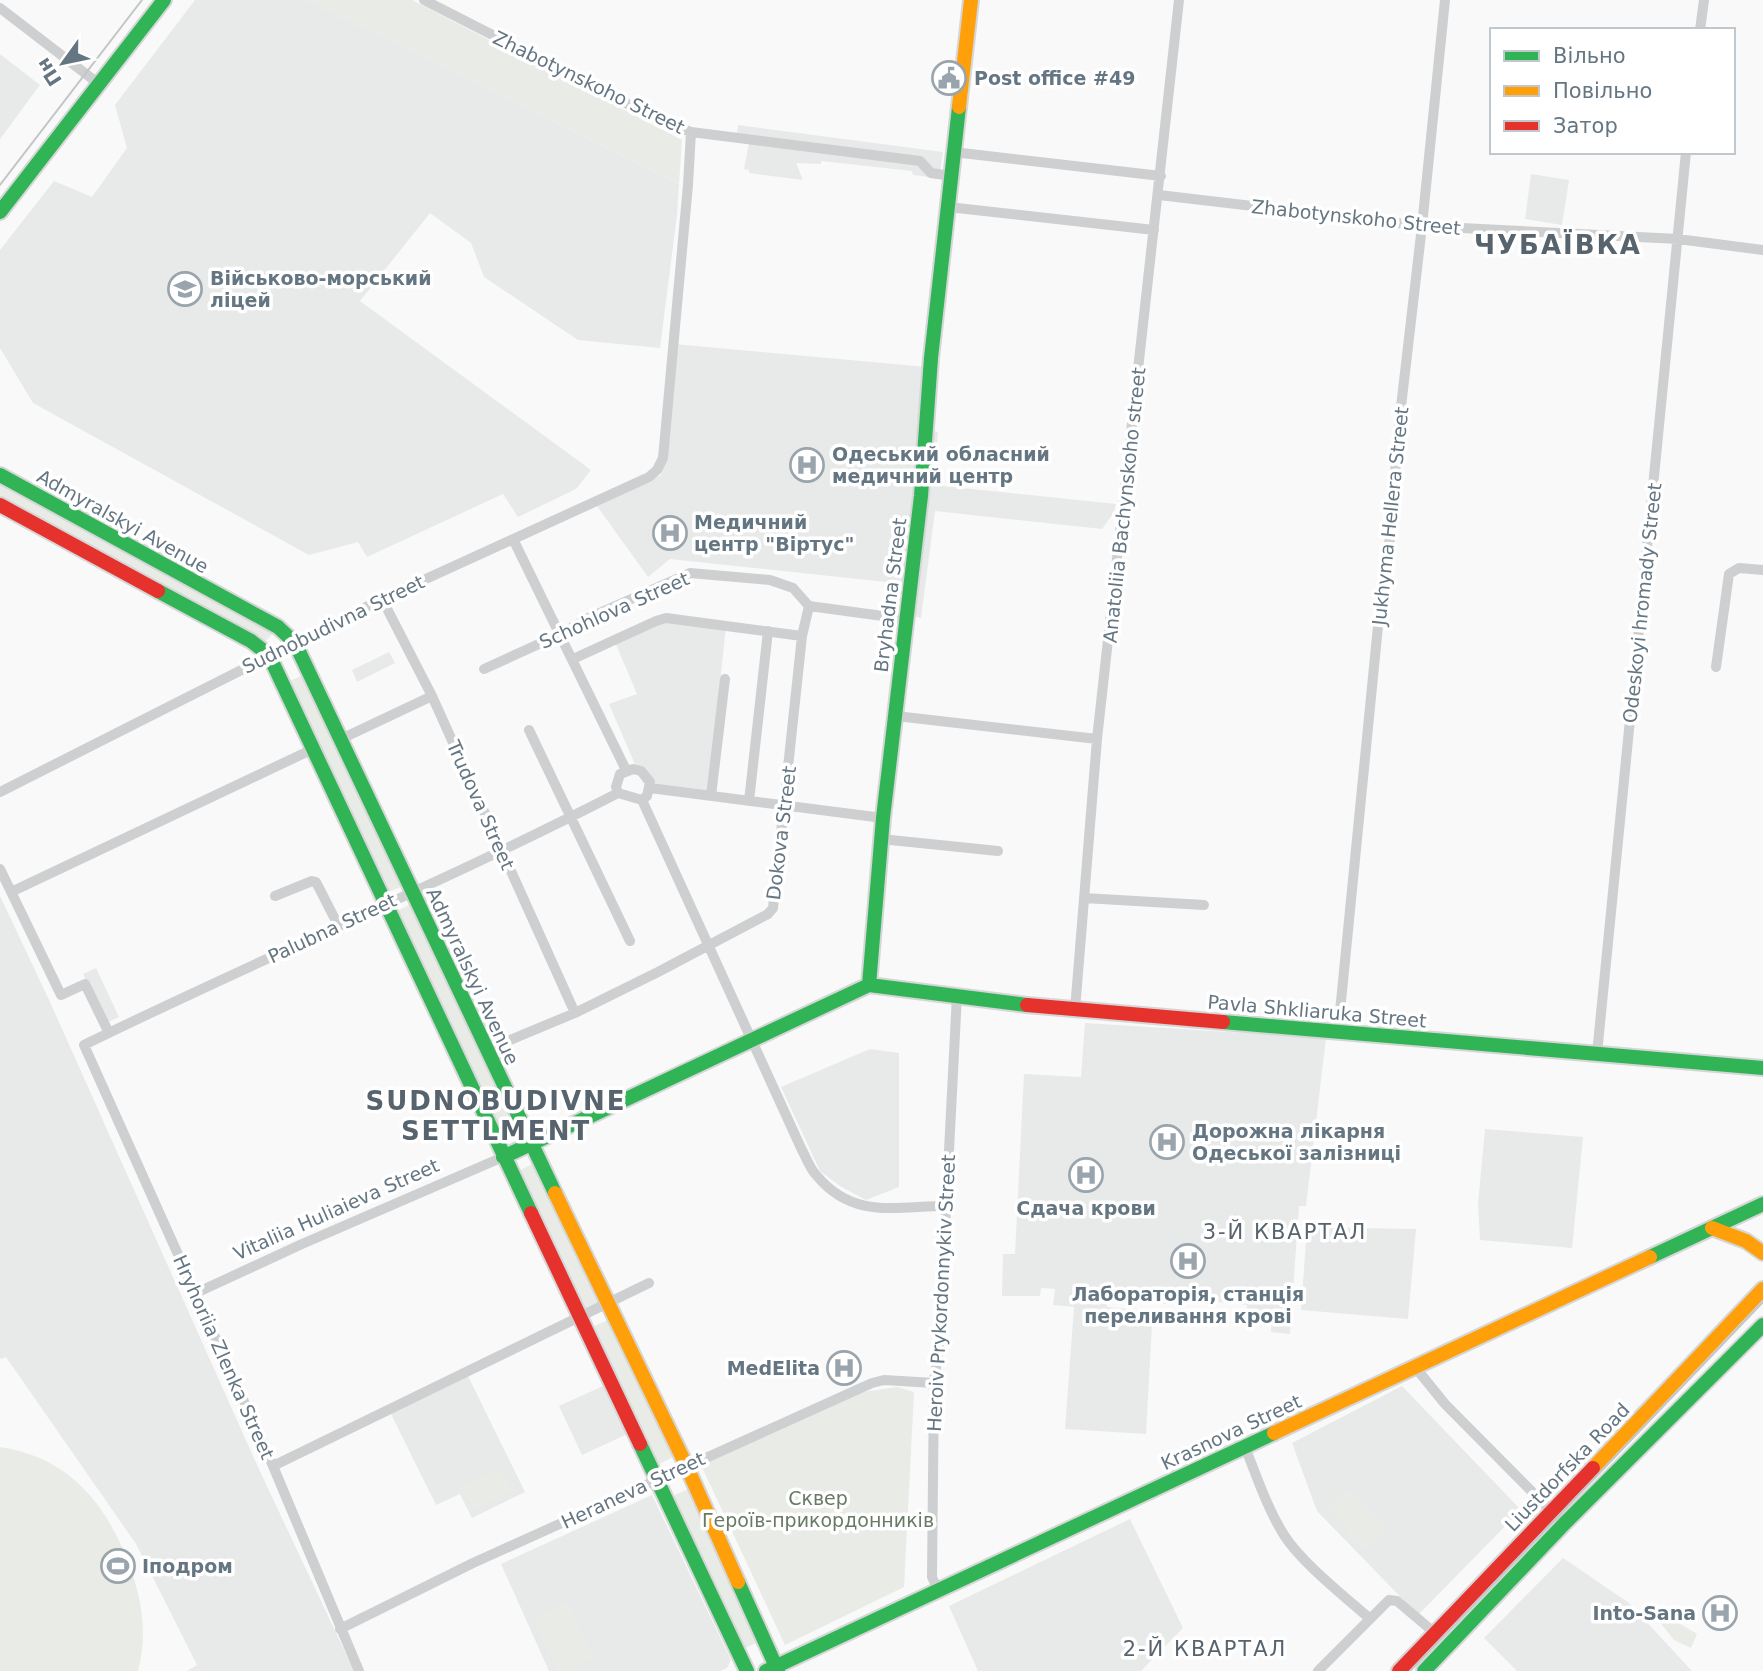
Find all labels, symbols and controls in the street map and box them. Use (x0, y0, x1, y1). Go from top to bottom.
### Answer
street label: Zhabotynskoho Street (490, 26, 688, 138)
north arrow (28, 28, 98, 98)
legend (1490, 28, 1735, 154)
text: Вільно (1553, 44, 1626, 68)
text: Пн (32, 54, 66, 90)
public building icon: Post office #49 (930, 59, 968, 97)
place label: Post office #49 (974, 67, 1135, 89)
text: Повільно (1553, 79, 1652, 103)
text: Затор (1553, 114, 1618, 138)
street label: Zhabotynskoho Street (1250, 195, 1462, 239)
district label: ЧУБАЇВКА (1474, 229, 1642, 260)
place label: Військово-морський ліцей (210, 267, 431, 311)
school or university icon: Військово-морський ліцей (166, 270, 204, 308)
street label: Anatoliia Bachynskoho street (1099, 366, 1149, 644)
street label: Jukhyma Hellera Street (1367, 406, 1412, 627)
place label: Одеський обласний медичний центр (832, 443, 1050, 487)
hospital icon: Одеський обласний медичний центр (788, 446, 826, 484)
street label: Admyralskyi Avenue (33, 465, 213, 577)
street label: Odeskoyi hromady Street (1618, 482, 1666, 724)
place label: Медичний центр "Віртус" (694, 511, 854, 555)
hospital icon: Медичний центр "Віртус" (651, 514, 689, 552)
street label: Bryhadna Street (870, 517, 910, 673)
street label: Schohlova Street (536, 567, 692, 653)
street label: Sudnobudivna Street (238, 570, 428, 678)
street label: Trudova Street (442, 736, 519, 873)
street label: Dokova Street (762, 765, 800, 901)
street label: Admyralskyi Avenue (422, 884, 524, 1068)
street label: Palubna Street (264, 889, 400, 967)
street label: Pavla Shkliaruka Street (1207, 990, 1427, 1032)
district label: SUDNOBUDIVNE SETTLMENT (365, 1086, 627, 1146)
place label: Дорожна лікарня Одеської залізниці (1192, 1120, 1401, 1164)
hospital icon: Дорожна лікарня Одеської залізниці (1148, 1123, 1186, 1161)
street label: Vitaliia Huliaieva Street (230, 1154, 442, 1264)
street label: Heroiv Prykordonnykiv Street (923, 1154, 959, 1432)
hospital icon: Сдача крови (1067, 1156, 1105, 1194)
place label: Сдача крови (1016, 1197, 1156, 1219)
district label: 3-Й КВАРТАЛ (1203, 1219, 1367, 1244)
hospital icon: Лабораторія, станція переливання крові (1169, 1242, 1207, 1280)
street label: Hryhoriia Zlenka Street (169, 1252, 279, 1462)
place label: Лабораторія, станція переливання крові (1072, 1283, 1304, 1327)
hospital icon: MedElita (825, 1349, 863, 1387)
place label: MedElita (727, 1357, 820, 1379)
street label: Krasnova Street (1157, 1390, 1305, 1474)
street label: Liustdorfska Road (1500, 1398, 1634, 1536)
street label: Heraneva Street (558, 1447, 708, 1533)
park label: Сквер Героїв-прикордонників (702, 1487, 934, 1531)
sports icon: Іподром (99, 1547, 137, 1585)
place label: Іподром (142, 1555, 233, 1577)
hospital icon: Into-Sana (1701, 1594, 1739, 1632)
place label: Into-Sana (1593, 1602, 1696, 1624)
district label: 2-Й КВАРТАЛ (1123, 1636, 1287, 1661)

